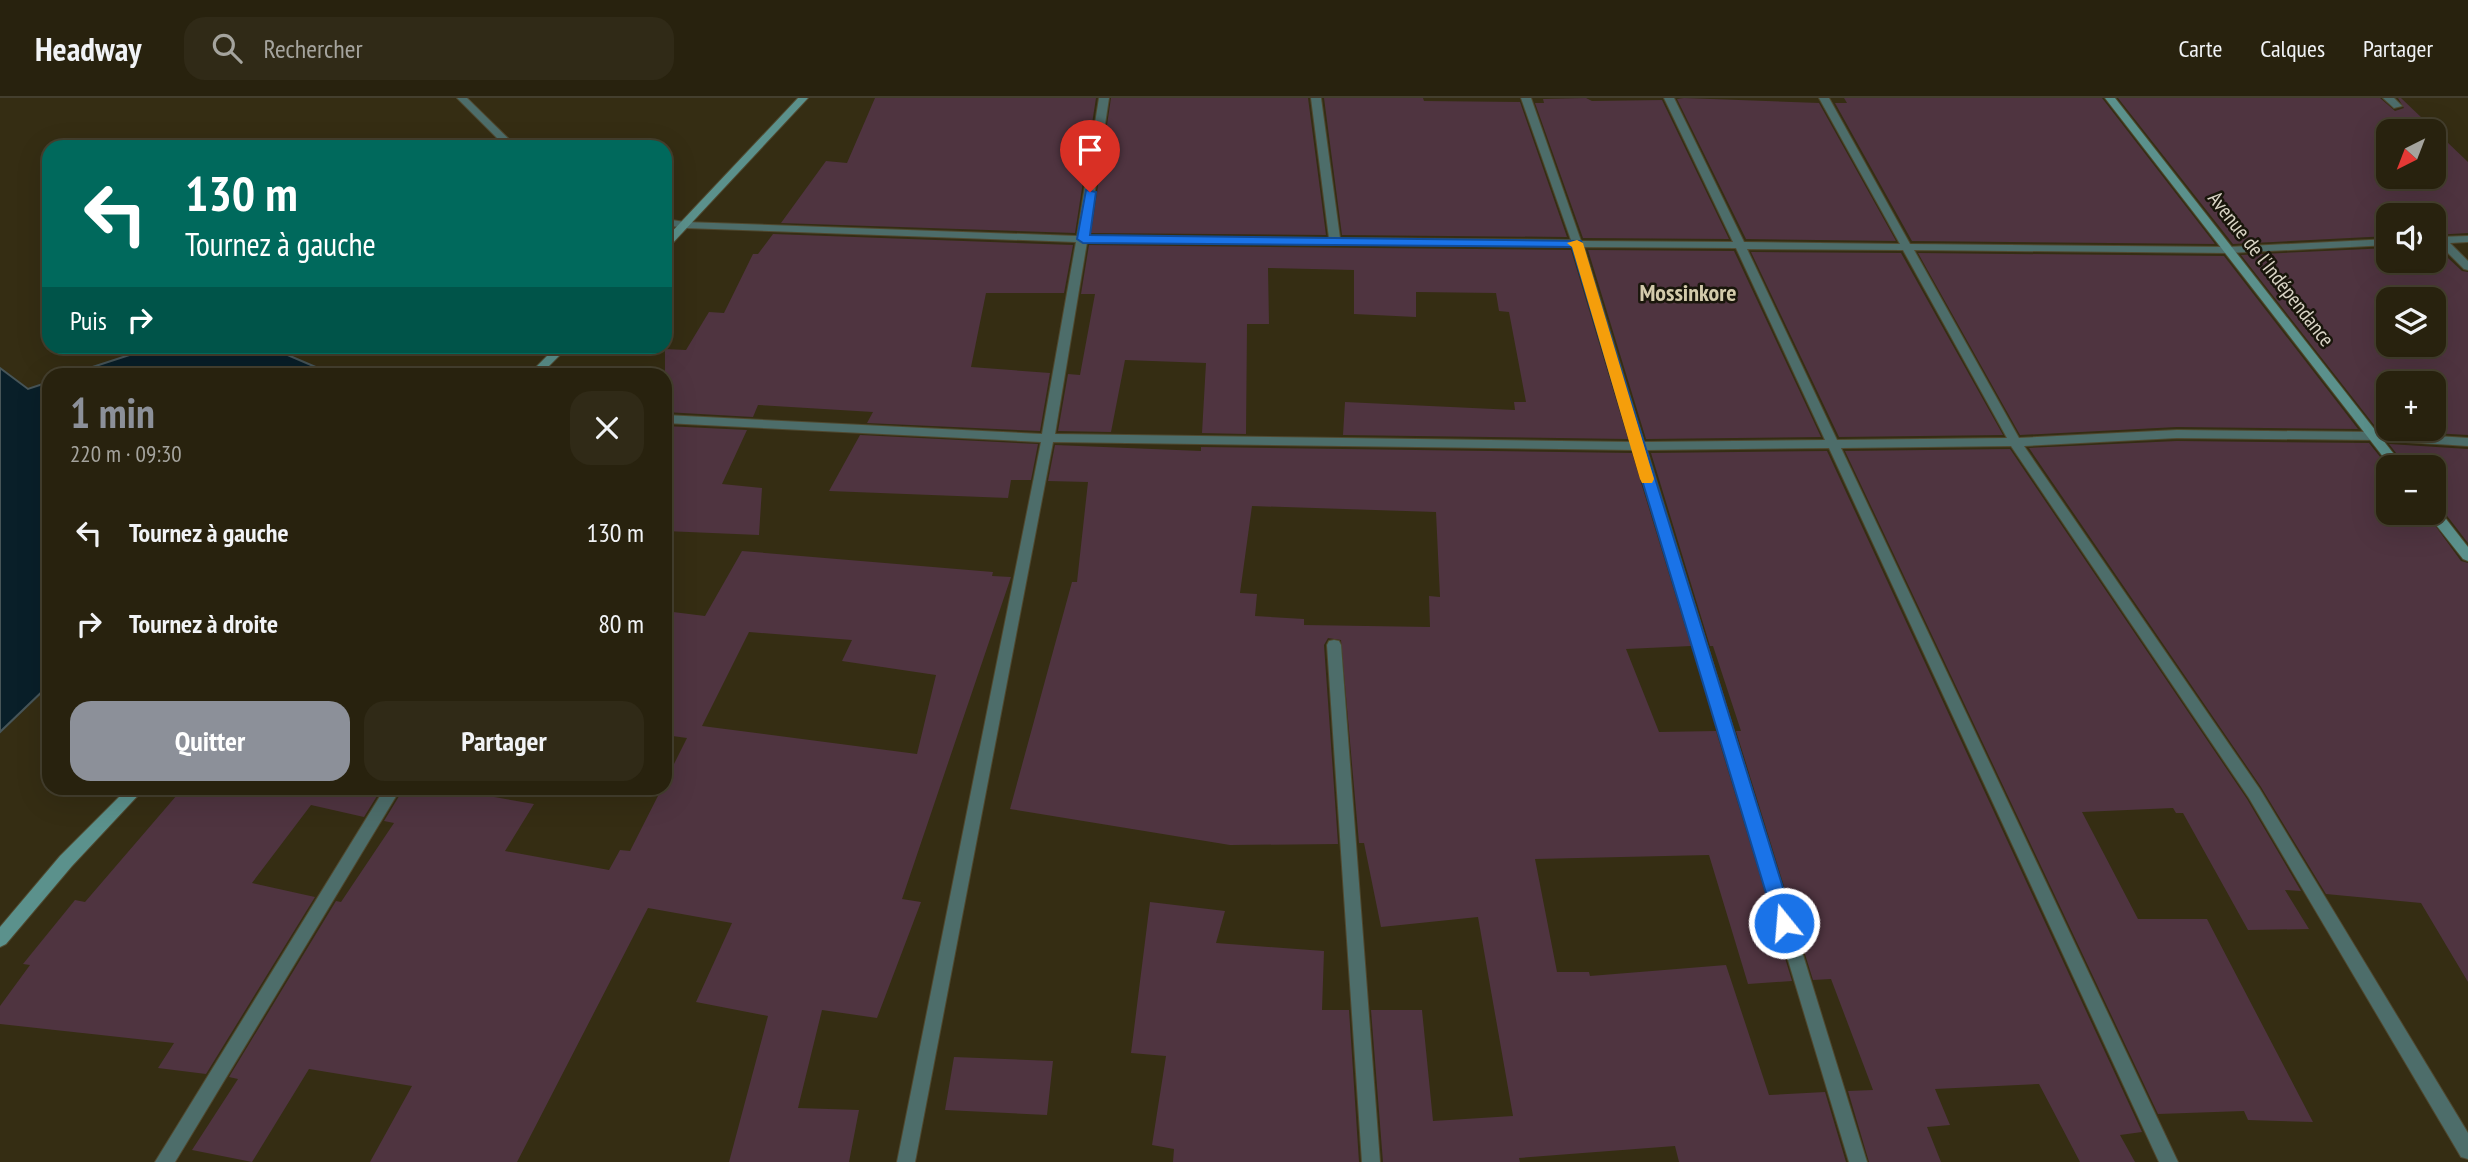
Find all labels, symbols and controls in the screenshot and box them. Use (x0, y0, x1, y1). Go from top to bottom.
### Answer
search box (184, 17, 674, 80)
text: Headway (35, 27, 142, 70)
icon: search (208, 29, 246, 67)
text: Rechercher (264, 32, 363, 65)
text: Carte (2179, 33, 2222, 64)
text: Calques (2260, 33, 2325, 64)
text: Partager (2363, 33, 2433, 64)
north arrow (2376, 119, 2446, 189)
map controls (2376, 119, 2446, 525)
pin (1060, 120, 1120, 192)
icon: arrive (1071, 131, 1109, 169)
text: 130 m (185, 161, 298, 225)
icon: left (70, 168, 161, 259)
street label: Avenue de l'Indépendance (2202, 186, 2340, 352)
button: sound (2376, 203, 2446, 273)
text: Tournez à gauche (185, 223, 376, 265)
district label: Mossinkore (1639, 277, 1737, 308)
button: layers (2376, 287, 2446, 357)
icon: right (121, 301, 159, 339)
text: Puis (70, 304, 107, 337)
button: + (2376, 371, 2446, 441)
text: 1 min (70, 385, 155, 440)
button: close (570, 391, 644, 465)
text: 220 m · 09:30 (70, 439, 182, 468)
button: − (2376, 455, 2446, 525)
icon: left (70, 514, 108, 552)
text: Tournez à gauche (129, 516, 289, 549)
text: 130 m (586, 516, 644, 549)
icon: right (70, 605, 108, 643)
text: Tournez à droite (129, 607, 278, 640)
text: 80 m (598, 607, 644, 640)
button: Quitter (70, 701, 350, 781)
button: Partager (364, 701, 644, 781)
position arrow (1747, 886, 1821, 960)

